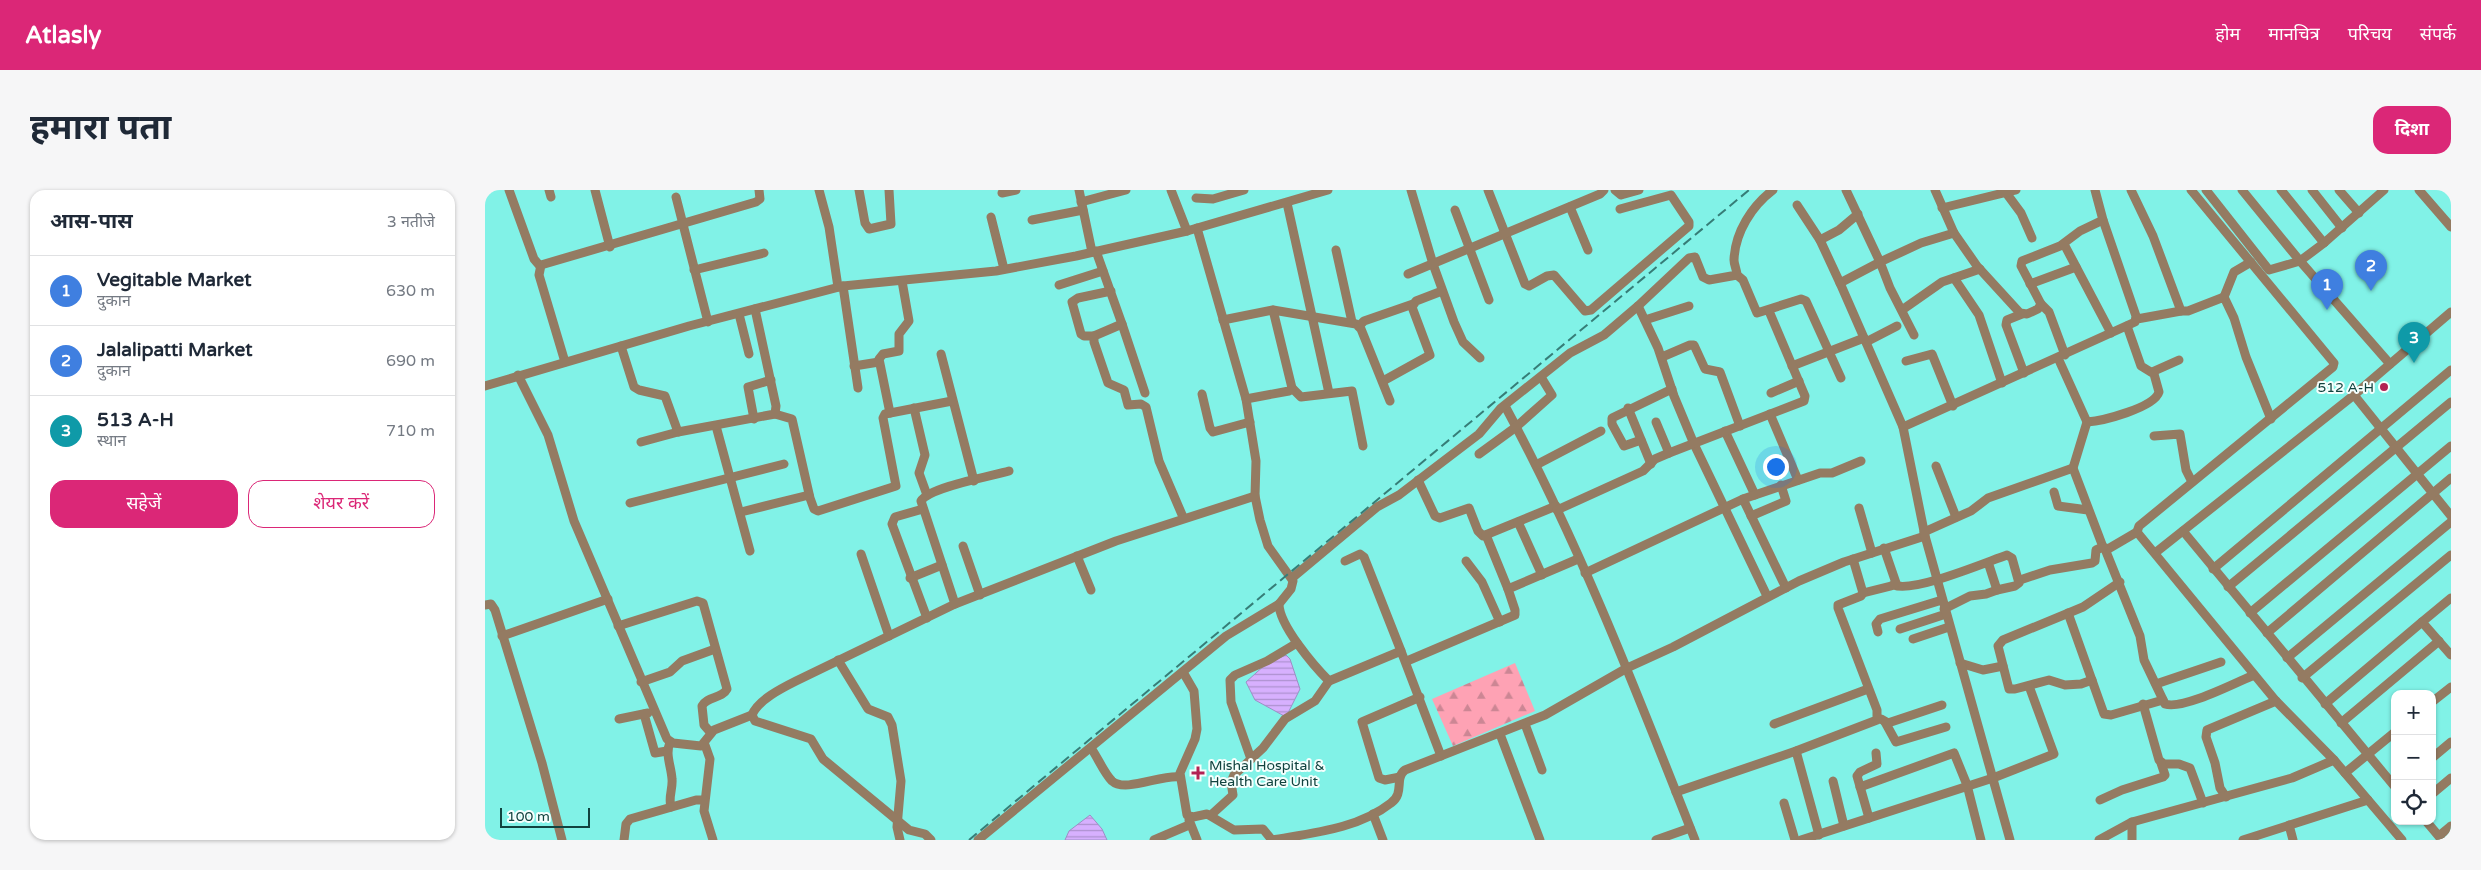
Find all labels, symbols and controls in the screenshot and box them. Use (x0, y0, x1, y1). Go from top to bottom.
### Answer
text: Atlasly (25, 21, 101, 50)
text: होम (2215, 23, 2240, 45)
text: मानचित्र (2268, 23, 2320, 45)
text: परिचय (2348, 23, 2392, 45)
text: संपर्क (2420, 23, 2456, 45)
button: दिशा (2373, 106, 2451, 154)
text: हमारा पता (30, 107, 171, 149)
text: आस-पास (50, 209, 133, 234)
text: 3 नतीजे (387, 212, 435, 232)
pin: 2 (2355, 250, 2387, 291)
text: Vegitable Market (97, 269, 251, 291)
pin: 1 (2311, 269, 2343, 310)
text: 1 (61, 281, 71, 301)
text: 630 m (386, 281, 435, 301)
text: दुकान (97, 291, 131, 311)
pin: 3 (2398, 322, 2430, 363)
text: Jalalipatti Market (97, 339, 253, 361)
text: 2 (61, 351, 71, 371)
text: 690 m (386, 351, 435, 371)
text: दुकान (97, 361, 131, 381)
place label: 512 A-H (2317, 379, 2374, 396)
marker: 512 A-H (2378, 381, 2390, 393)
text: 513 A-H (97, 409, 174, 431)
text: 3 (61, 421, 71, 441)
text: 710 m (386, 421, 435, 441)
text: स्थान (97, 431, 126, 451)
your location (1763, 454, 1789, 480)
button: सहेजें (50, 480, 238, 528)
button: शेयर करें (248, 480, 435, 528)
map controls (2391, 690, 2436, 825)
button: + (2391, 690, 2436, 735)
button: − (2391, 735, 2436, 780)
place label: Mishal Hospital & Health Care Unit (1209, 757, 1325, 790)
marker: Mishal Hospital & Health Care Unit (1191, 766, 1205, 780)
button: locate (2391, 780, 2436, 825)
scale bar (500, 805, 590, 828)
text: 100 m (507, 808, 550, 825)

